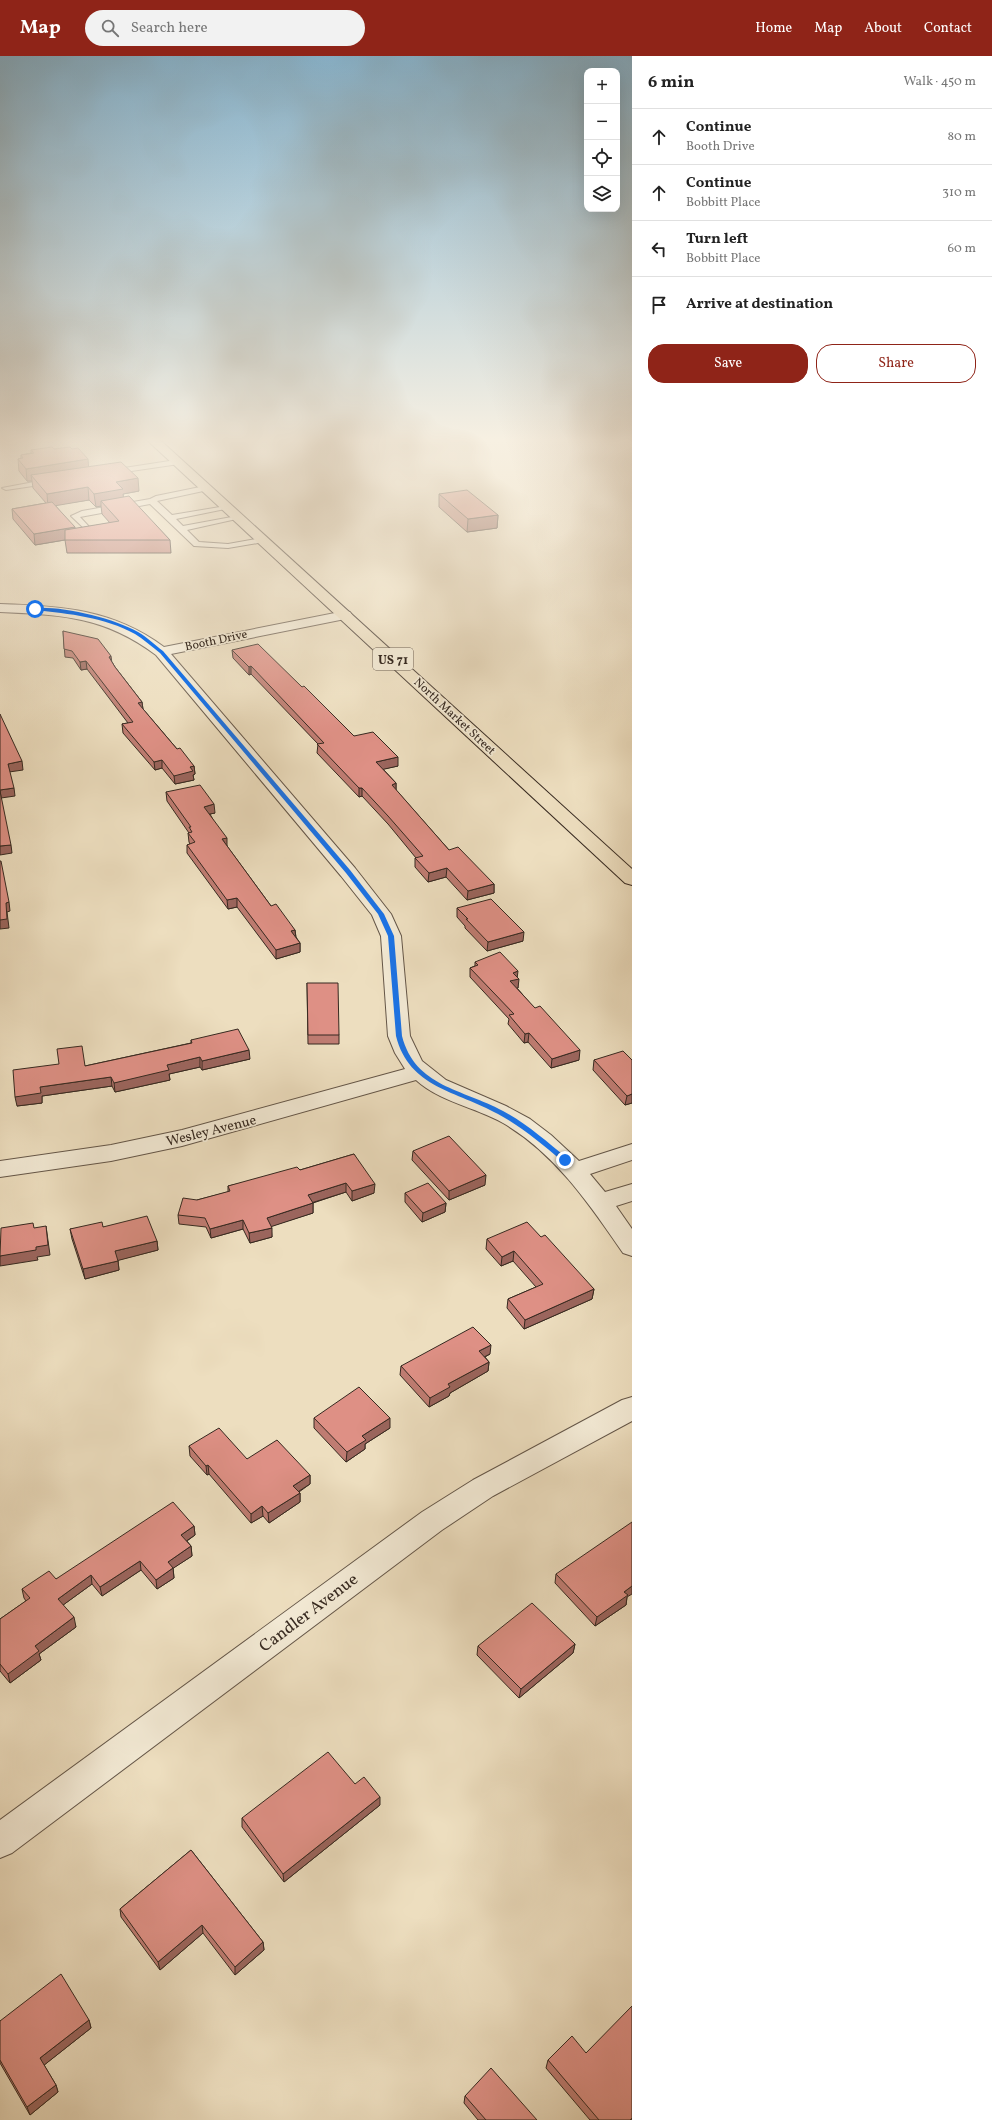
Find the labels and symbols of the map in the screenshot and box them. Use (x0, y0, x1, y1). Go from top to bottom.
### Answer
route start (26, 600, 44, 618)
street label: Booth Drive (184, 627, 249, 655)
road number: US 71 (373, 648, 413, 670)
street label: North Market Street (410, 675, 499, 759)
street label: Wesley Avenue (164, 1111, 259, 1152)
route end (556, 1151, 574, 1169)
street label: Candler Avenue (255, 1568, 363, 1658)

